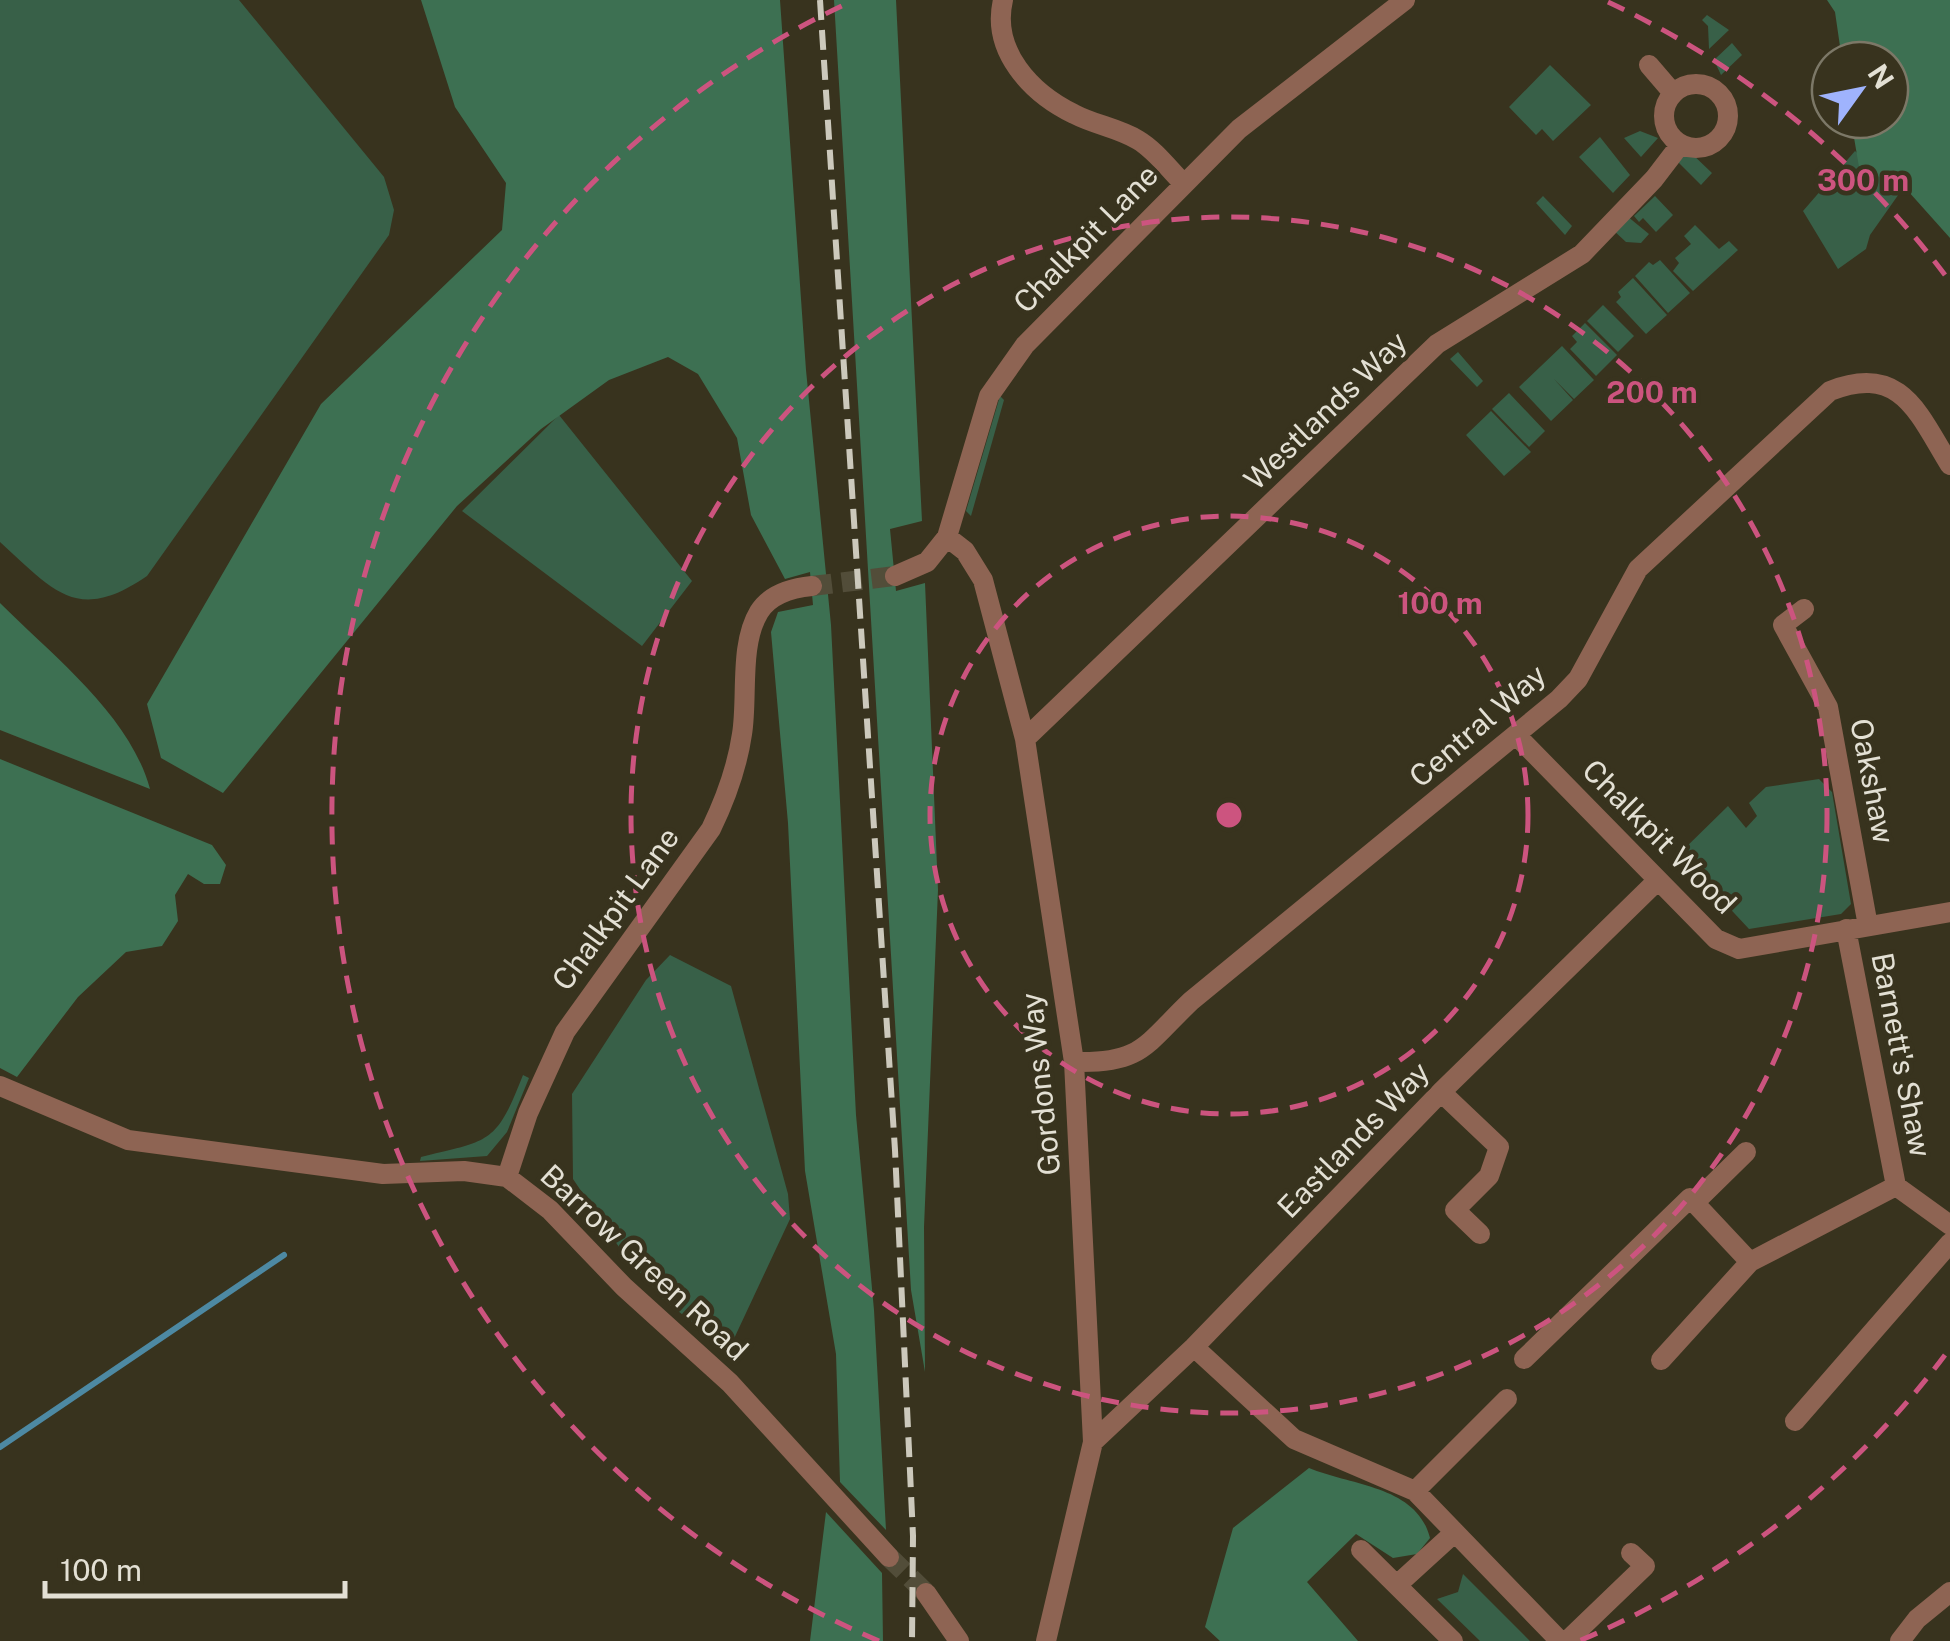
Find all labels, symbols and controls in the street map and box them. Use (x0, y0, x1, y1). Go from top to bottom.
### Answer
north arrow (1810, 40, 1910, 140)
text: N (1862, 58, 1901, 94)
street label: Chalkpit Lane (1006, 157, 1165, 320)
text: 300 m (1817, 162, 1909, 198)
street label: Westlands Way (1236, 324, 1414, 497)
text: 200 m (1606, 374, 1698, 410)
text: 100 m (1397, 585, 1483, 621)
street label: Central Way (1402, 656, 1553, 794)
street label: Oakshaw (1843, 715, 1903, 846)
street label: Chalkpit Wood (1575, 752, 1744, 921)
centre of rings (1211, 797, 1247, 833)
street label: Chalkpit Lane (544, 820, 686, 997)
street label: Barnett's Shaw (1864, 949, 1939, 1160)
street label: Gordons Way (1013, 991, 1068, 1177)
street label: Eastlands Way (1270, 1054, 1437, 1225)
street label: Barrow Green Road (534, 1157, 756, 1368)
scale bar (45, 1536, 345, 1598)
text: 100 m (60, 1552, 142, 1588)

